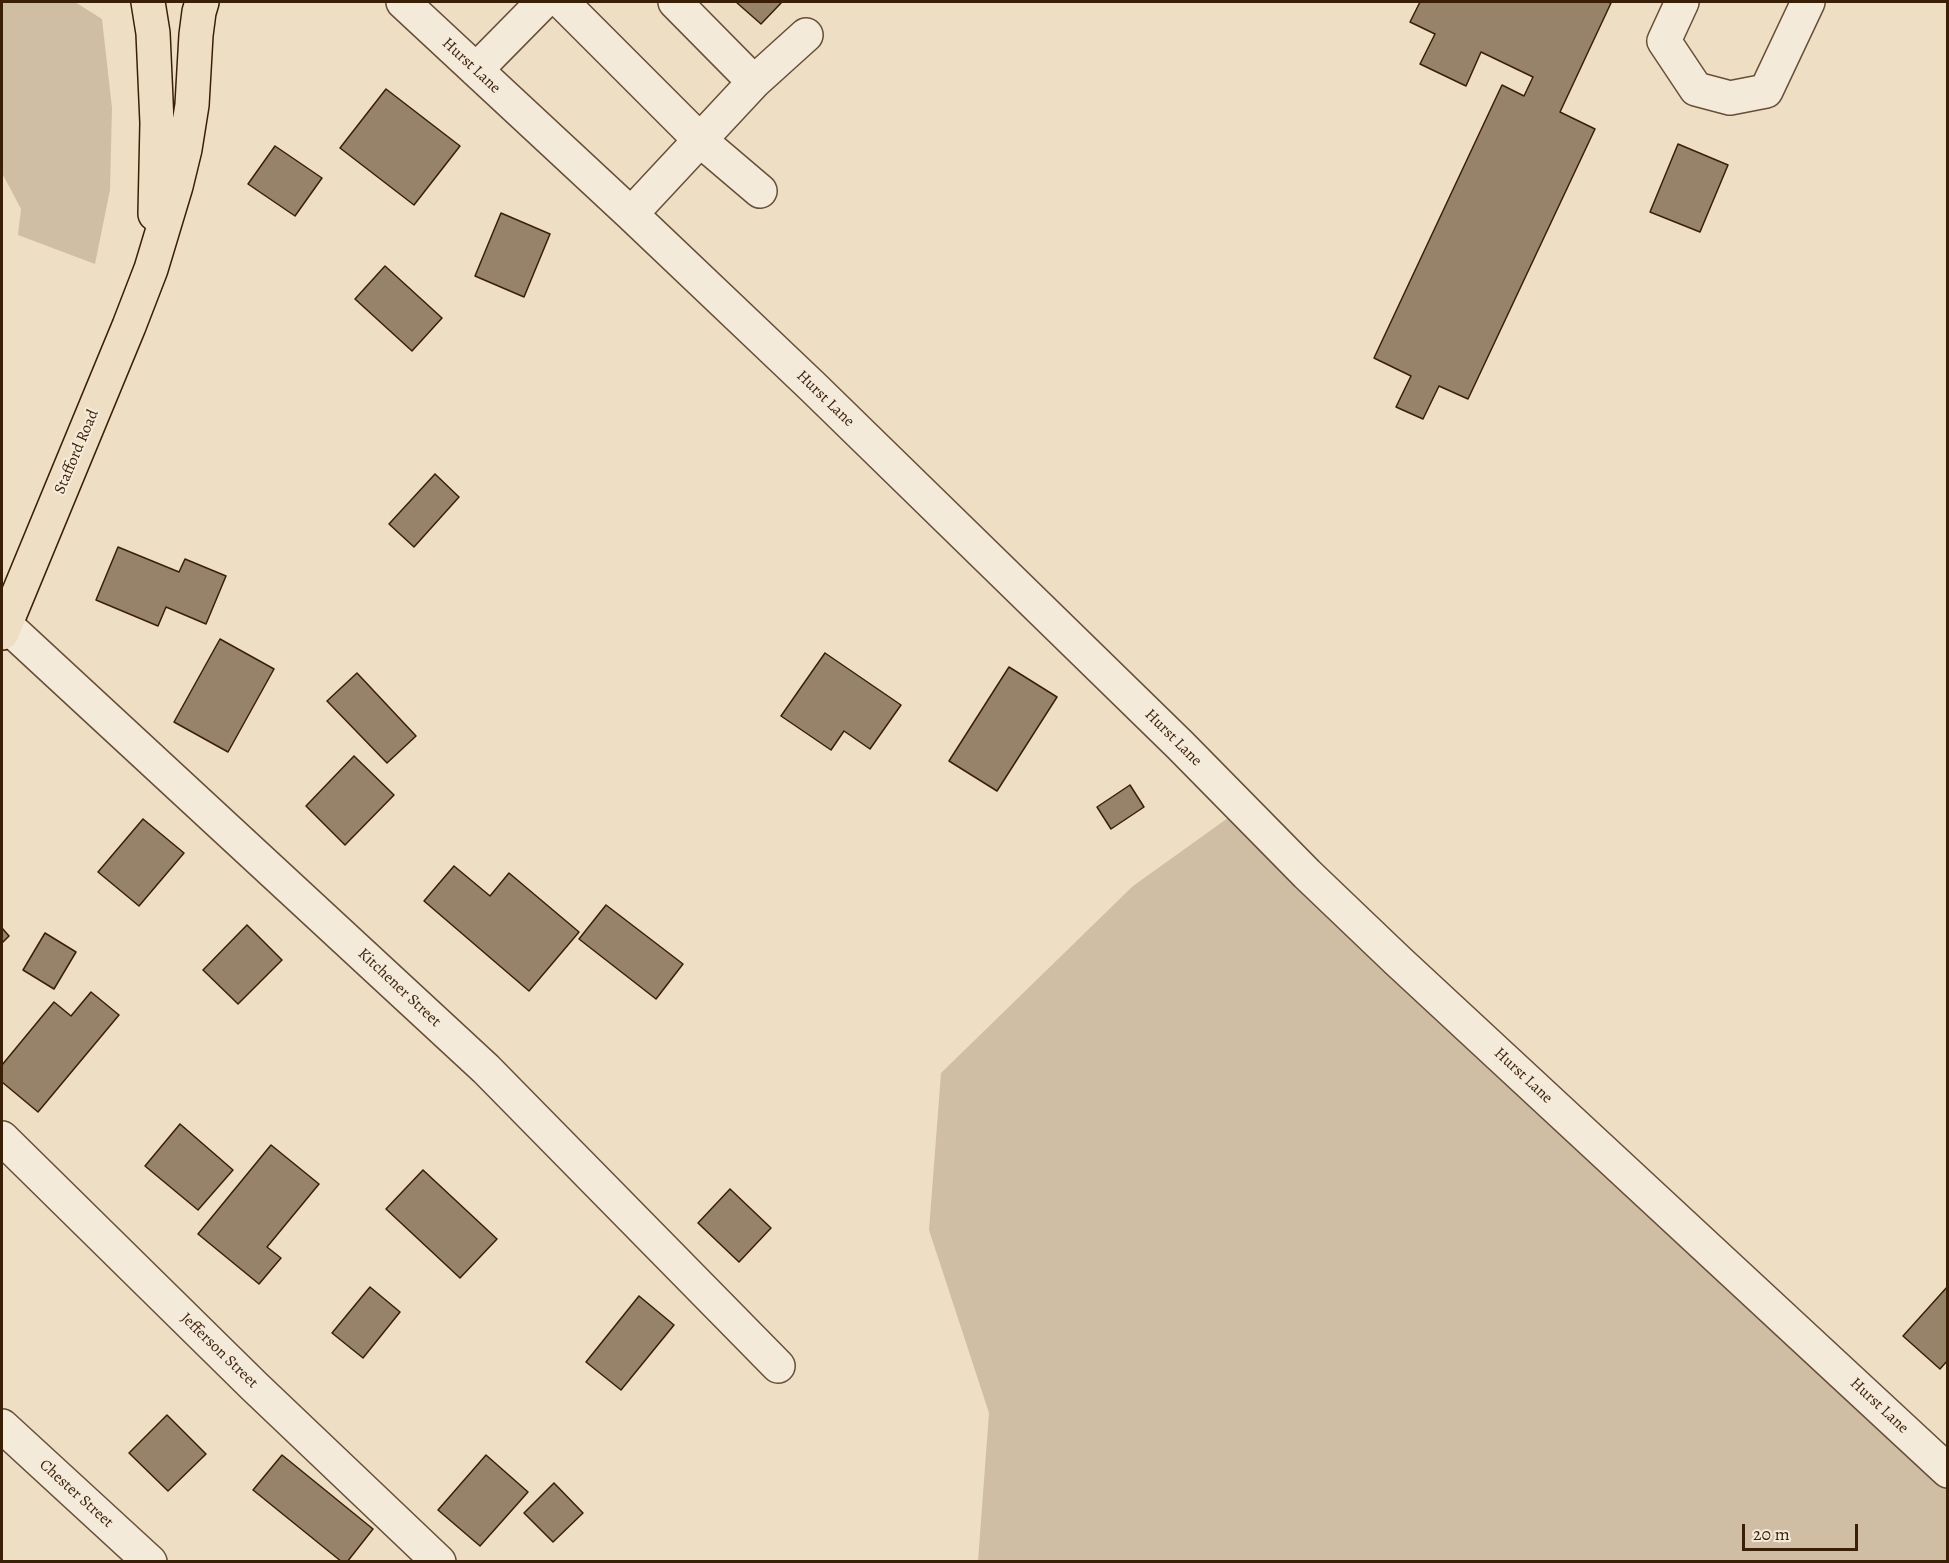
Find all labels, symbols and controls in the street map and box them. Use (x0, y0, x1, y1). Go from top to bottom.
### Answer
street label: Hurst Lane (438, 34, 504, 98)
street label: Hurst Lane (792, 367, 858, 431)
street label: Stafford Road (51, 407, 103, 497)
street label: Hurst Lane (1140, 705, 1206, 771)
street label: Kitchener Street (353, 945, 445, 1031)
street label: Hurst Lane (1490, 1044, 1556, 1108)
street label: Jefferson Street (176, 1309, 262, 1393)
street label: Hurst Lane (1846, 1374, 1912, 1438)
street label: Chester Street (35, 1456, 117, 1532)
scale bar (1745, 1512, 1860, 1550)
text: 20 m (1753, 1522, 1790, 1546)

